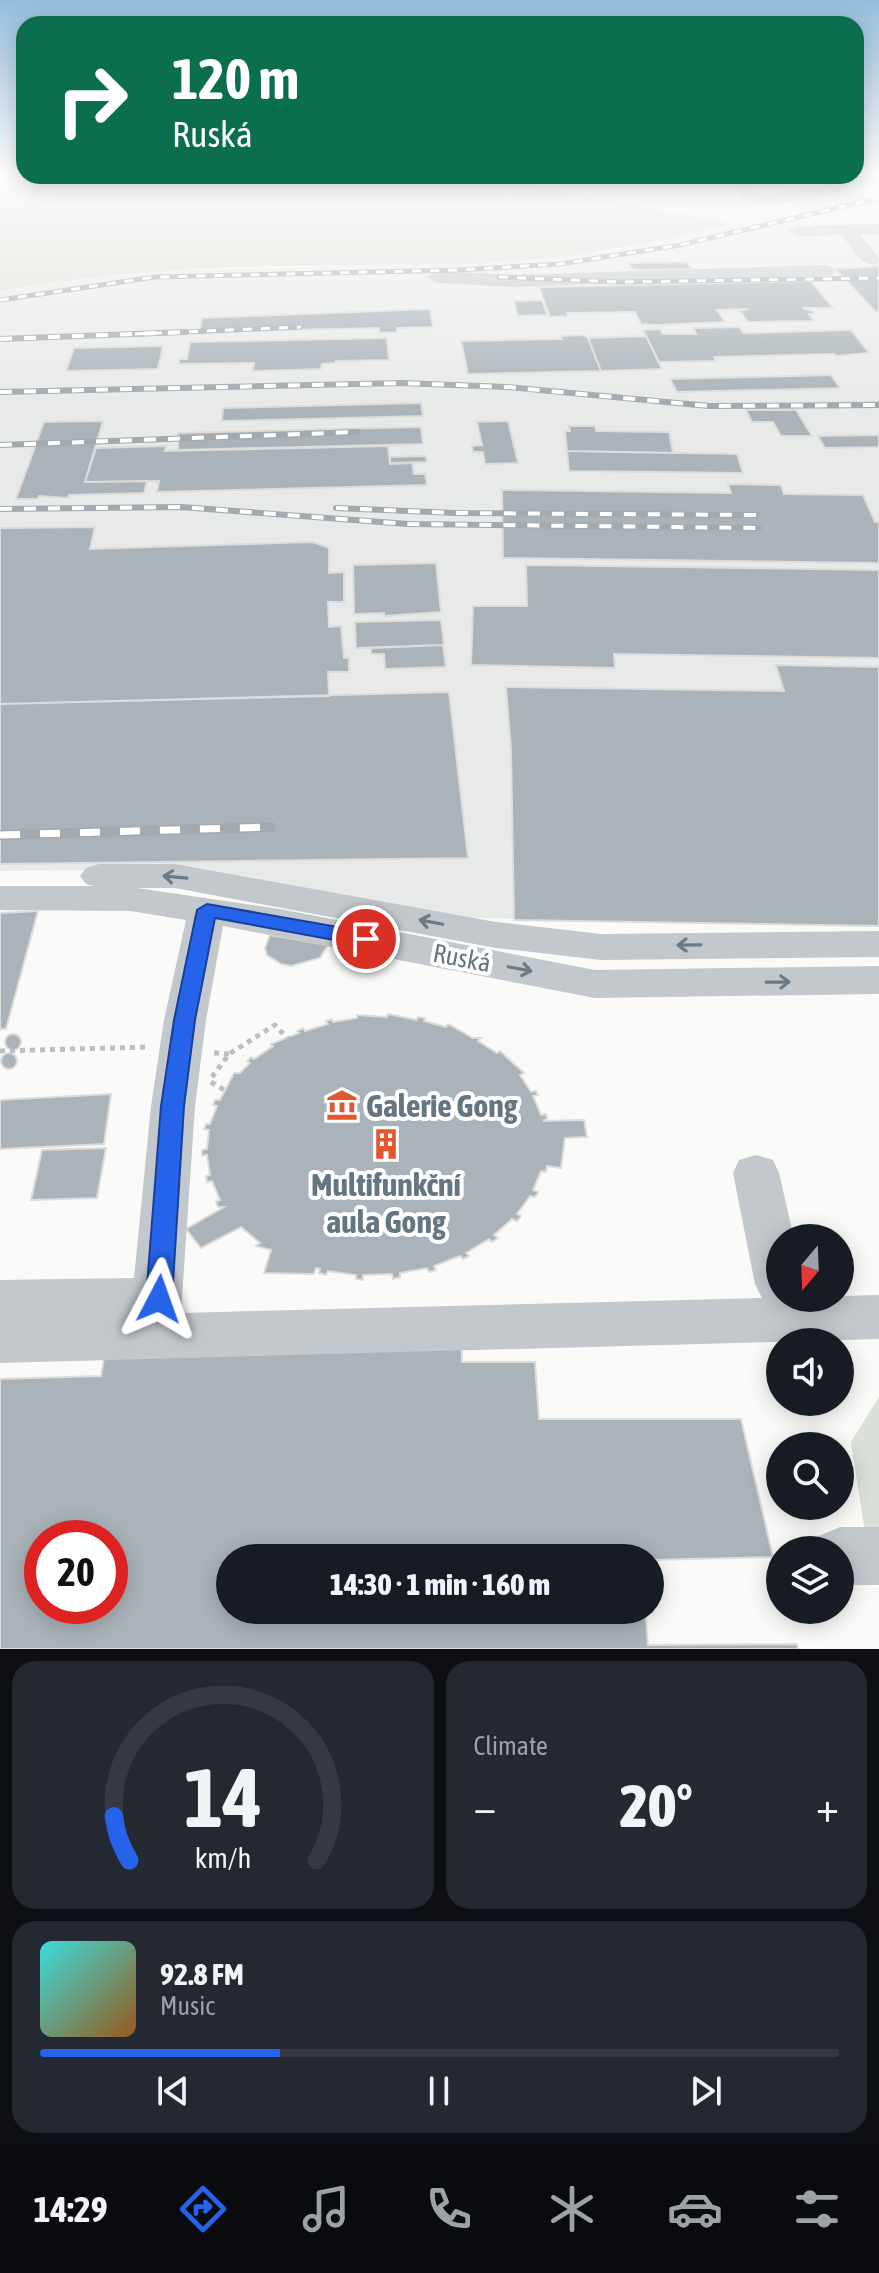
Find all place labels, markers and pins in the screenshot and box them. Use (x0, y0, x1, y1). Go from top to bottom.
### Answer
pin (332, 905, 400, 973)
place label: Galerie Gong (366, 1087, 518, 1124)
museum icon: Galerie Gong (325, 1088, 359, 1122)
building icon: Multifunkční aula Gong (369, 1127, 403, 1161)
place label: Multifunkční aula Gong (311, 1166, 462, 1240)

